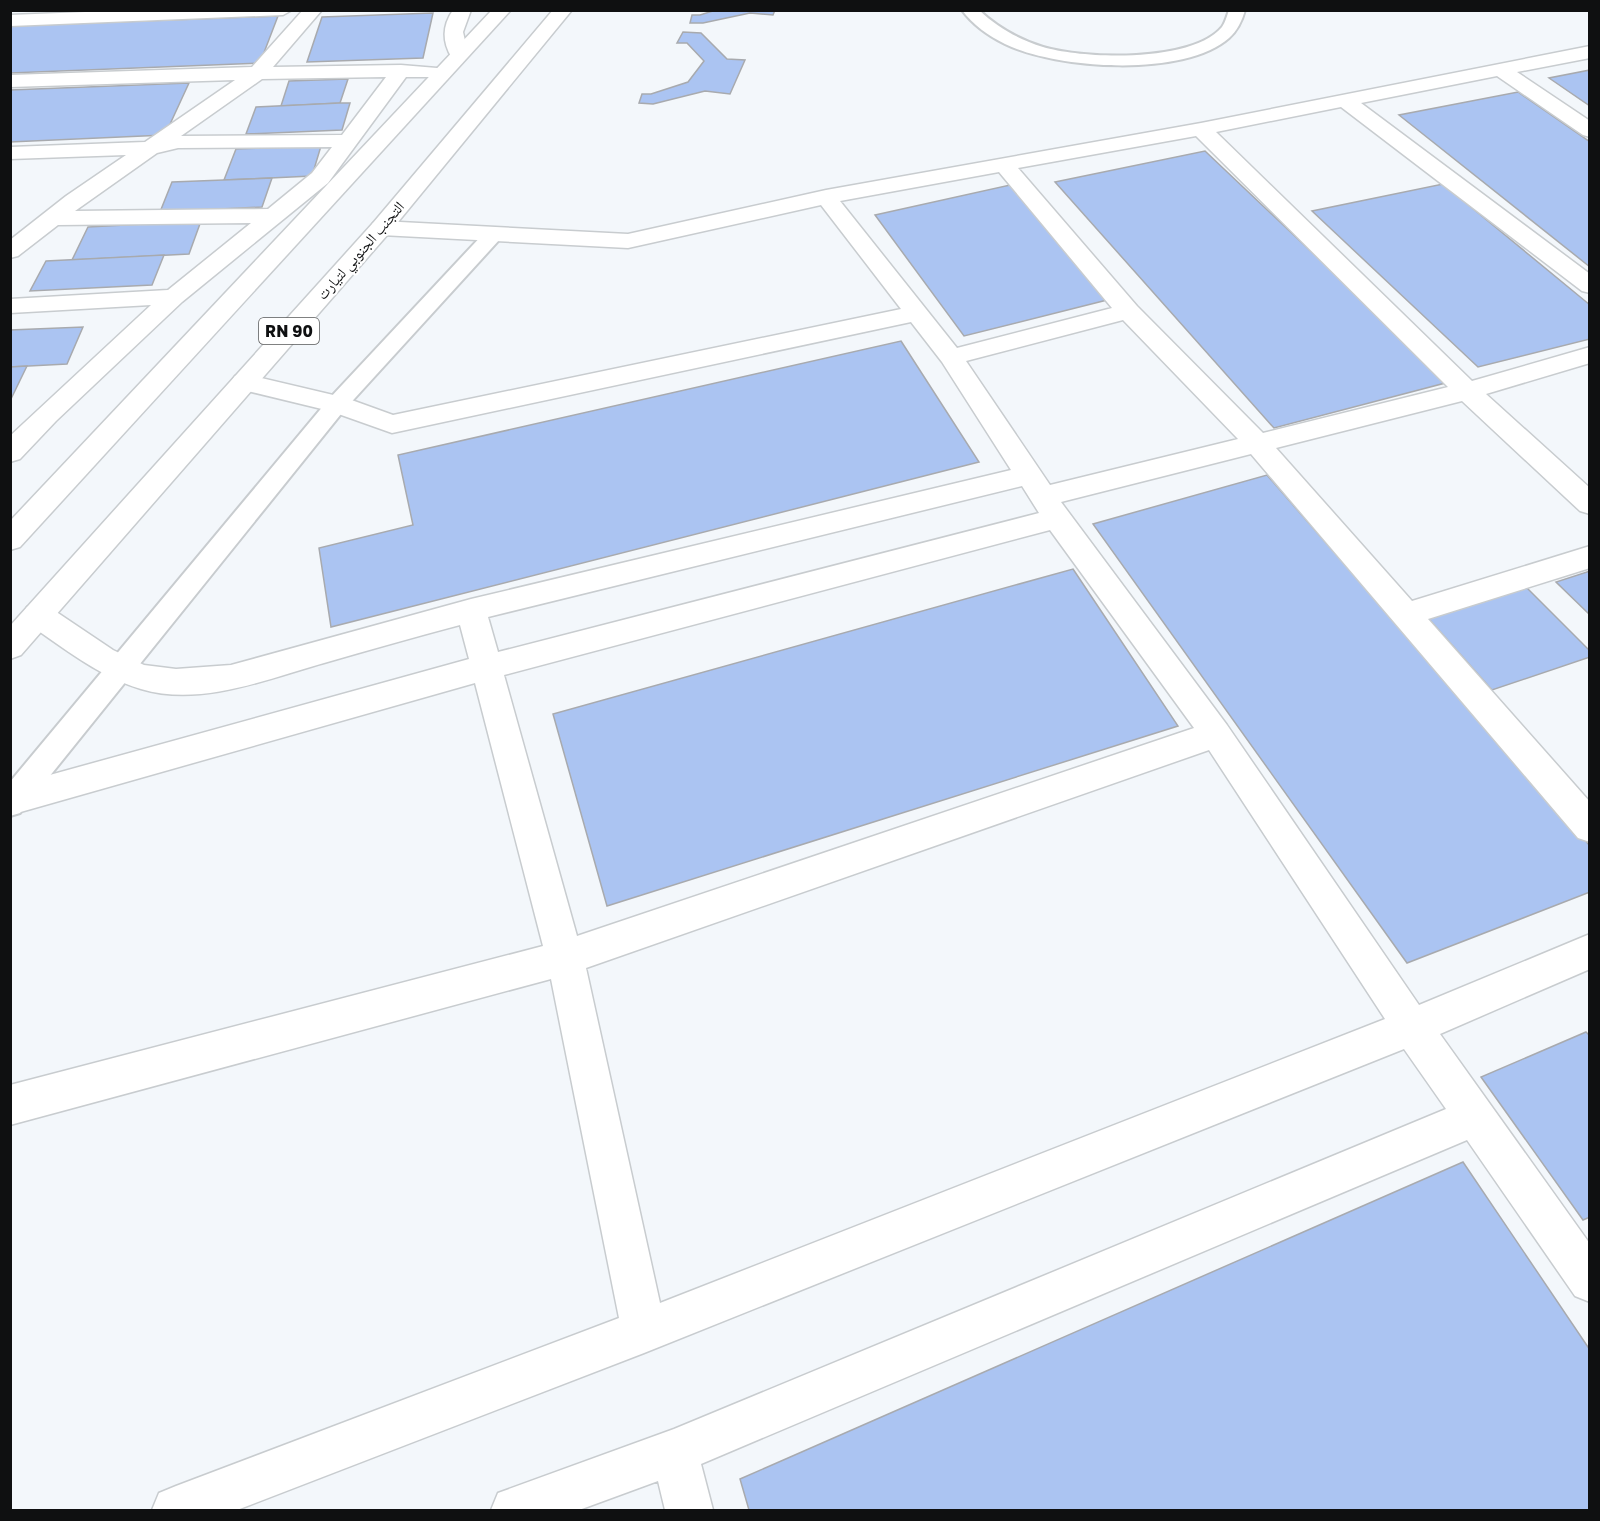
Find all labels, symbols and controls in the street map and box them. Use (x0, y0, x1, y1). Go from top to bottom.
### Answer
street label: التجنب الجنوبي لتيارت (313, 197, 410, 305)
road number: RN 90 (259, 318, 319, 344)

